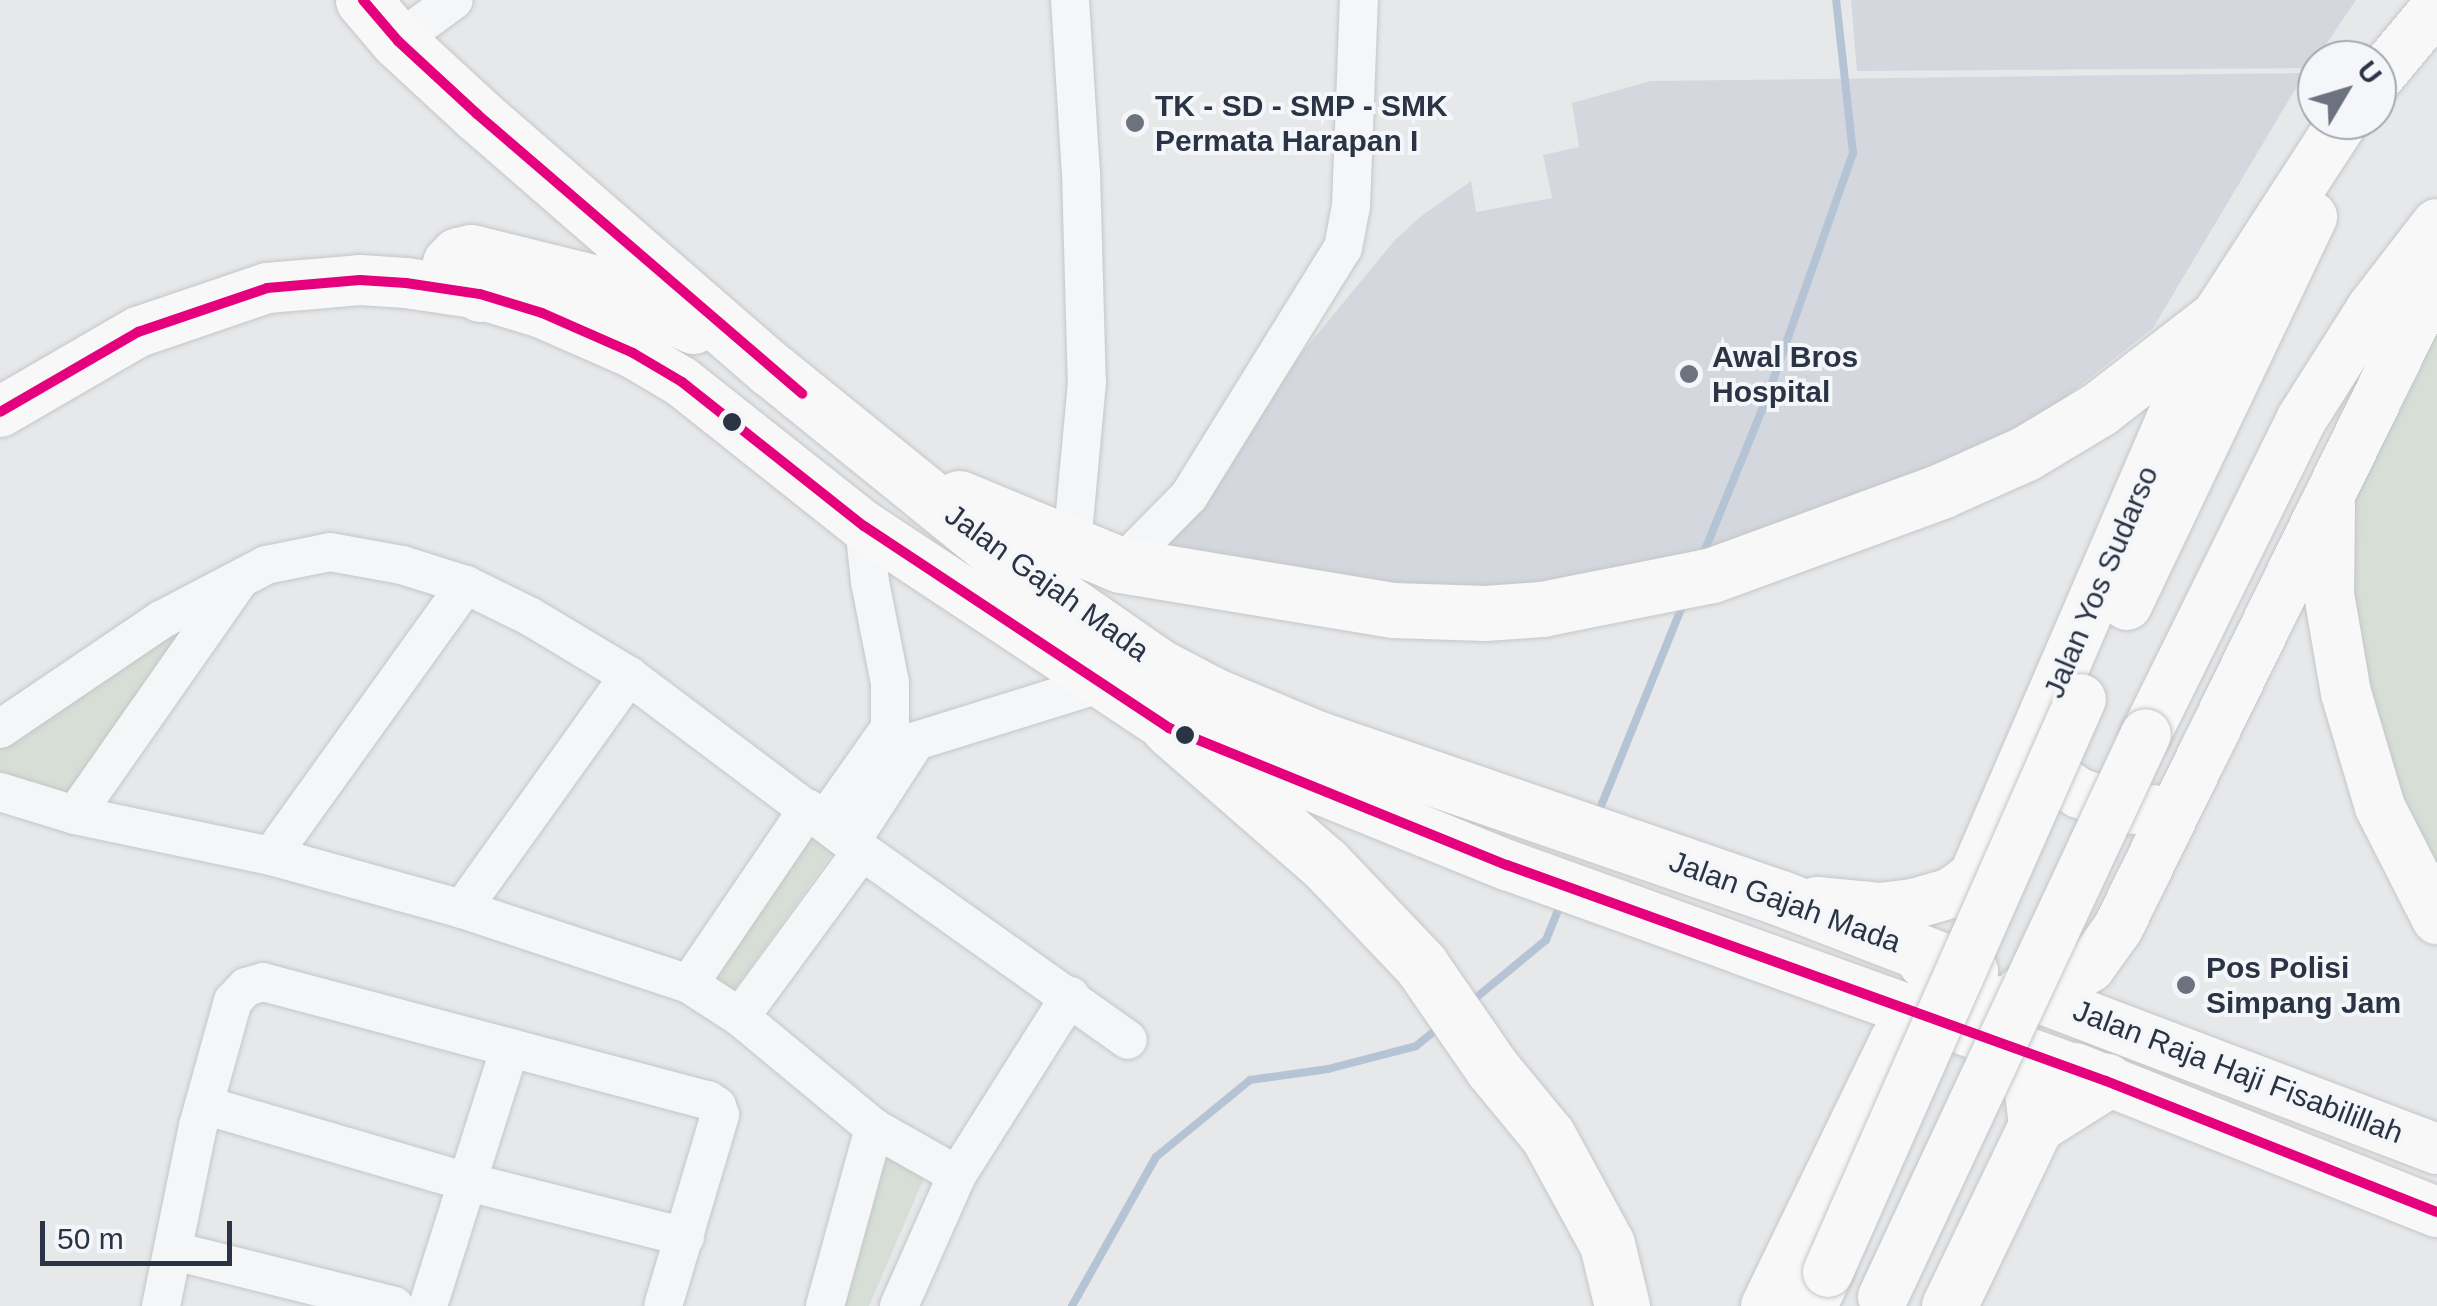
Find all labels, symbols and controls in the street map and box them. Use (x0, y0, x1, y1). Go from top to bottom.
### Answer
north arrow (2297, 40, 2397, 140)
text: U (2351, 55, 2388, 90)
place label: TK - SD - SMP - SMK Permata Harapan I (1155, 88, 1448, 158)
marker: TK - SD - SMP - SMK Permata Harapan I (1124, 112, 1146, 134)
place label: Awal Bros Hospital (1712, 339, 1858, 410)
marker: Awal Bros Hospital (1676, 361, 1702, 387)
unlabelled marker (722, 412, 742, 432)
street label: Jalan Yos Sudarso (2036, 460, 2166, 704)
street label: Jalan Gajah Mada (938, 497, 1156, 669)
unlabelled marker (1175, 725, 1195, 745)
street label: Jalan Gajah Mada (1664, 843, 1906, 961)
place label: Pos Polisi Simpang Jam (2206, 950, 2401, 1020)
marker: Pos Polisi Simpang Jam (2175, 974, 2197, 996)
street label: Jalan Raja Haji Fisabilillah (2068, 992, 2408, 1152)
scale bar (45, 1201, 238, 1263)
text: 50 m (57, 1222, 124, 1255)

